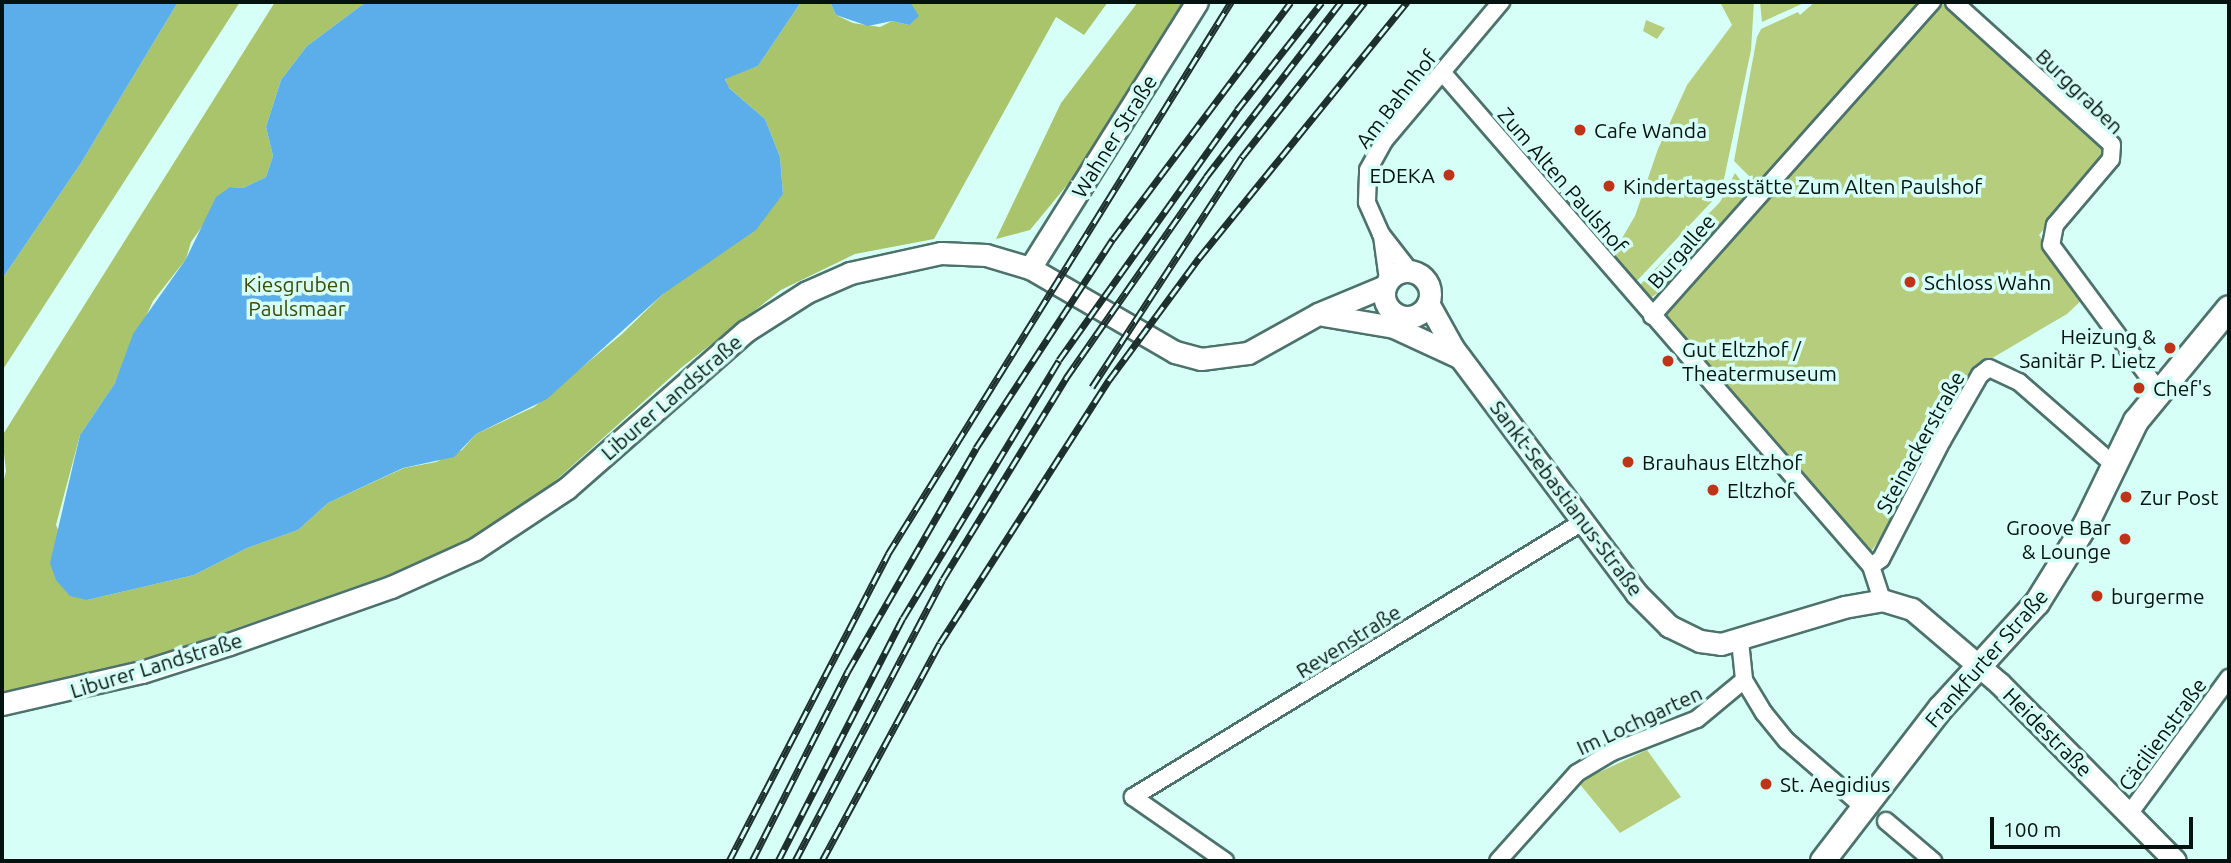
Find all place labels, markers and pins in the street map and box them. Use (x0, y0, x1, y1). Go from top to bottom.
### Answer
place label: Cafe Wanda (1594, 117, 1707, 143)
marker: Cafe Wanda (1572, 122, 1588, 138)
place label: EDEKA (1369, 162, 1435, 188)
marker: EDEKA (1441, 167, 1457, 183)
place label: Kindertagesstätte Zum Alten Paulshof (1623, 173, 1982, 199)
marker: Kindertagesstätte Zum Alten Paulshof (1601, 178, 1617, 194)
place label: Schloss Wahn (1924, 269, 2051, 295)
marker: Schloss Wahn (1902, 274, 1918, 290)
place label: Heizung & Sanitär P. Lietz (2019, 323, 2156, 373)
place label: Gut Eltzhof / Theatermuseum (1682, 336, 1837, 386)
marker: Heizung & Sanitär P. Lietz (2162, 340, 2178, 356)
marker: Gut Eltzhof / Theatermuseum (1660, 353, 1676, 369)
place label: Chef's (2153, 375, 2212, 401)
marker: Chef's (2131, 380, 2147, 396)
place label: Brauhaus Eltzhof (1642, 449, 1802, 475)
marker: Brauhaus Eltzhof (1620, 454, 1636, 470)
place label: Eltzhof (1727, 477, 1794, 503)
marker: Eltzhof (1705, 482, 1721, 498)
place label: Zur Post (2140, 484, 2218, 510)
marker: Zur Post (2118, 489, 2134, 505)
place label: Groove Bar & Lounge (2006, 514, 2111, 564)
marker: Groove Bar & Lounge (2117, 531, 2133, 547)
place label: burgerme (2111, 583, 2205, 609)
marker: burgerme (2089, 588, 2105, 604)
place label: St. Aegidius (1780, 771, 1890, 797)
marker: St. Aegidius (1758, 776, 1774, 792)

